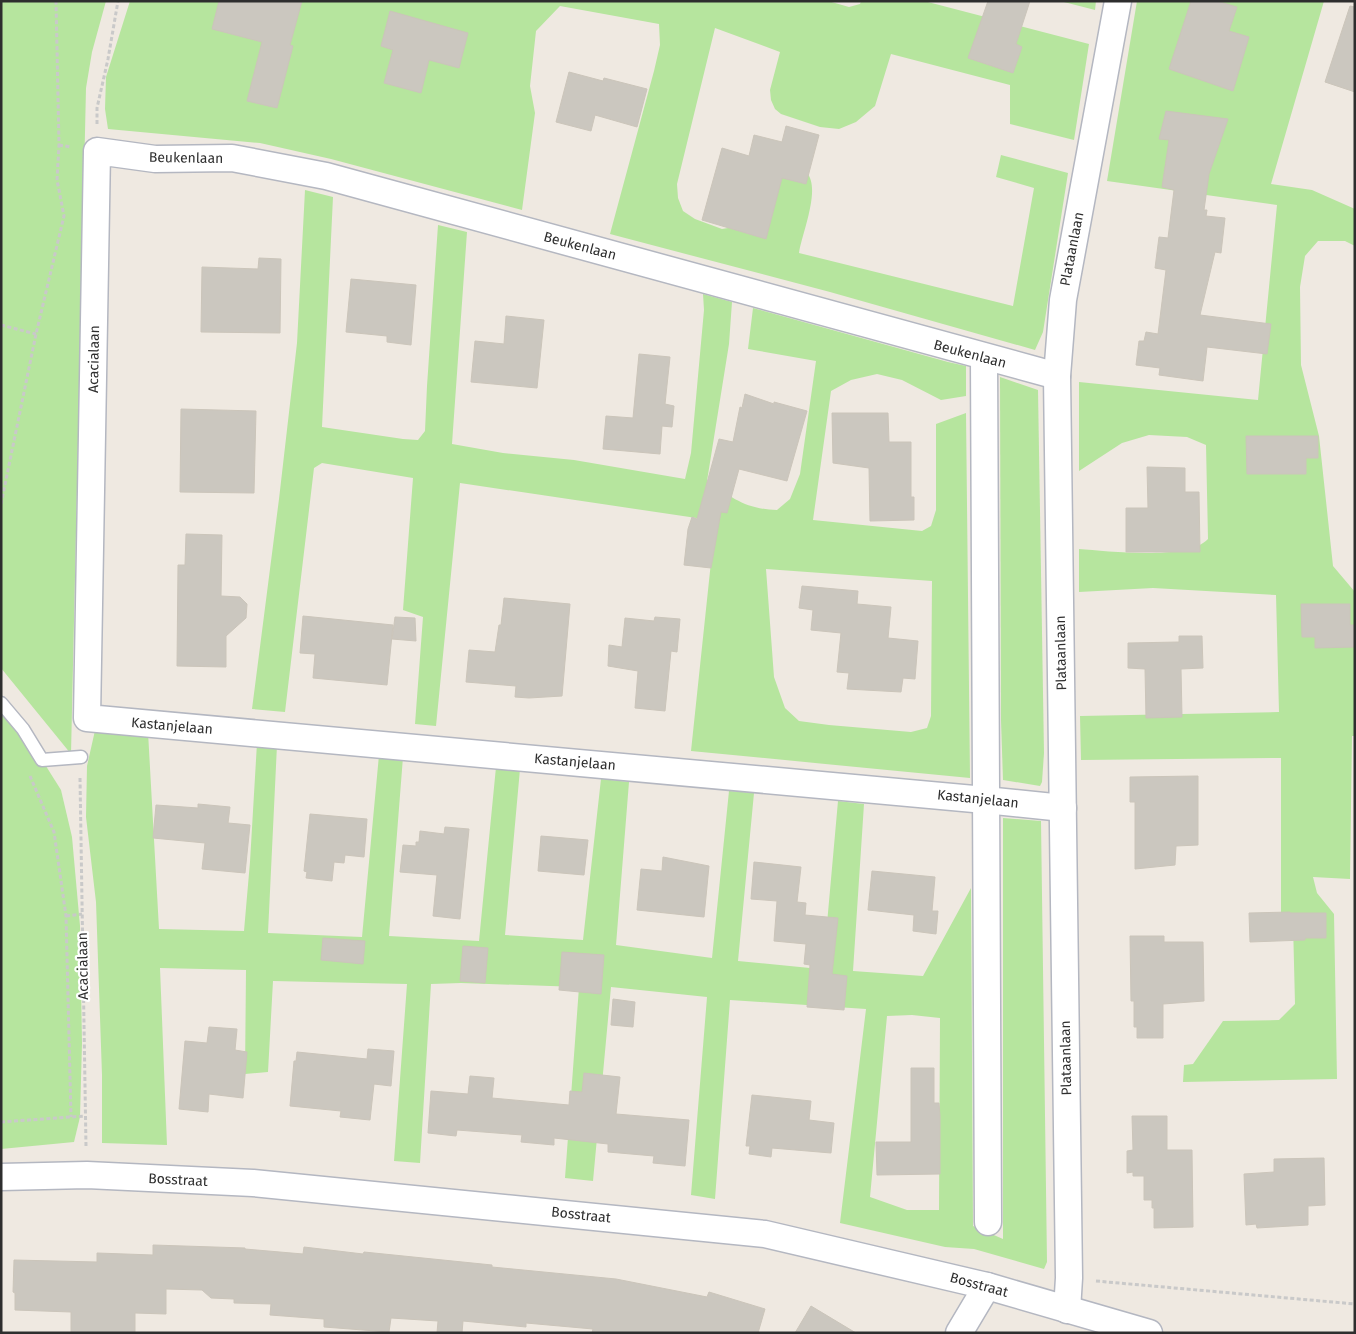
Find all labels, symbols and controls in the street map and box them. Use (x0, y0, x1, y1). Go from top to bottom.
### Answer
street label: Beukenlaan (149, 149, 223, 167)
street label: Plataanlaan (1056, 210, 1088, 288)
street label: Beukenlaan (542, 228, 618, 264)
street label: Acacialaan (85, 325, 103, 393)
street label: Beukenlaan (932, 336, 1008, 372)
street label: Plataanlaan (1052, 615, 1070, 691)
street label: Kastanjelaan (130, 714, 214, 738)
street label: Kastanjelaan (533, 750, 617, 774)
street label: Kastanjelaan (936, 786, 1020, 812)
street label: Acacialaan (74, 932, 92, 1000)
street label: Plataanlaan (1057, 1020, 1075, 1096)
street label: Bosstraat (148, 1170, 209, 1190)
street label: Bosstraat (550, 1203, 613, 1227)
street label: Bosstraat (948, 1269, 1011, 1301)

